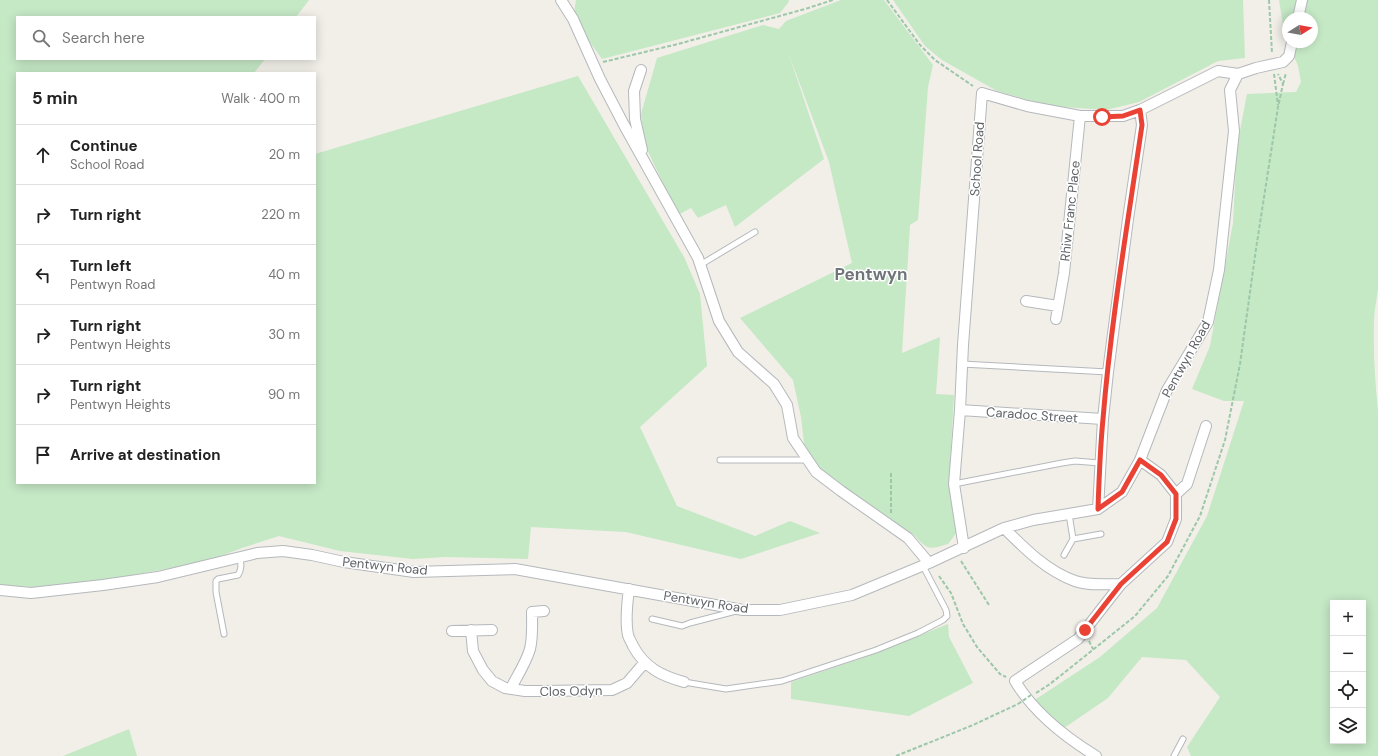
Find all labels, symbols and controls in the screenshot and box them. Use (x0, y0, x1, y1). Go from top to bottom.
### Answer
north arrow (1282, 12, 1318, 48)
search box (16, 16, 316, 60)
icon: search (30, 27, 52, 49)
text: Search here (62, 28, 145, 48)
text: 5 min (32, 87, 78, 109)
text: Walk · 400 m (221, 90, 300, 107)
route start (1093, 108, 1111, 126)
street label: School Road (966, 121, 988, 197)
text: Continue (70, 136, 138, 156)
icon: ahead (32, 144, 54, 166)
text: 20 m (269, 146, 300, 163)
text: School Road (70, 156, 145, 173)
street label: Rhiw Franc Place (1056, 160, 1084, 262)
icon: right (32, 204, 54, 226)
text: Turn right (70, 205, 141, 225)
text: 220 m (261, 206, 300, 223)
text: Turn left (70, 256, 131, 276)
district label: Pentwyn (835, 263, 907, 285)
icon: left (32, 264, 54, 286)
text: 40 m (268, 266, 300, 283)
text: Pentwyn Road (70, 276, 155, 293)
text: Turn right (70, 316, 141, 336)
street label: Pentwyn Road (1158, 318, 1214, 400)
icon: right (32, 324, 54, 346)
text: 30 m (268, 326, 300, 343)
text: Pentwyn Heights (70, 336, 171, 353)
text: Turn right (70, 376, 141, 396)
icon: right (32, 384, 54, 406)
text: 90 m (268, 386, 300, 403)
text: Pentwyn Heights (70, 396, 171, 413)
street label: Caradoc Street (986, 403, 1078, 427)
icon: arrive (32, 444, 54, 466)
text: Arrive at destination (70, 445, 221, 465)
street label: Pentwyn Road (342, 553, 428, 579)
street label: Pentwyn Road (662, 587, 750, 617)
map controls (1330, 600, 1366, 744)
button: + (1330, 600, 1366, 636)
route end (1076, 621, 1094, 639)
button: − (1330, 636, 1366, 672)
button: locate (1330, 672, 1366, 708)
street label: Clos Odyn (539, 682, 603, 700)
button: layers (1330, 708, 1366, 744)

